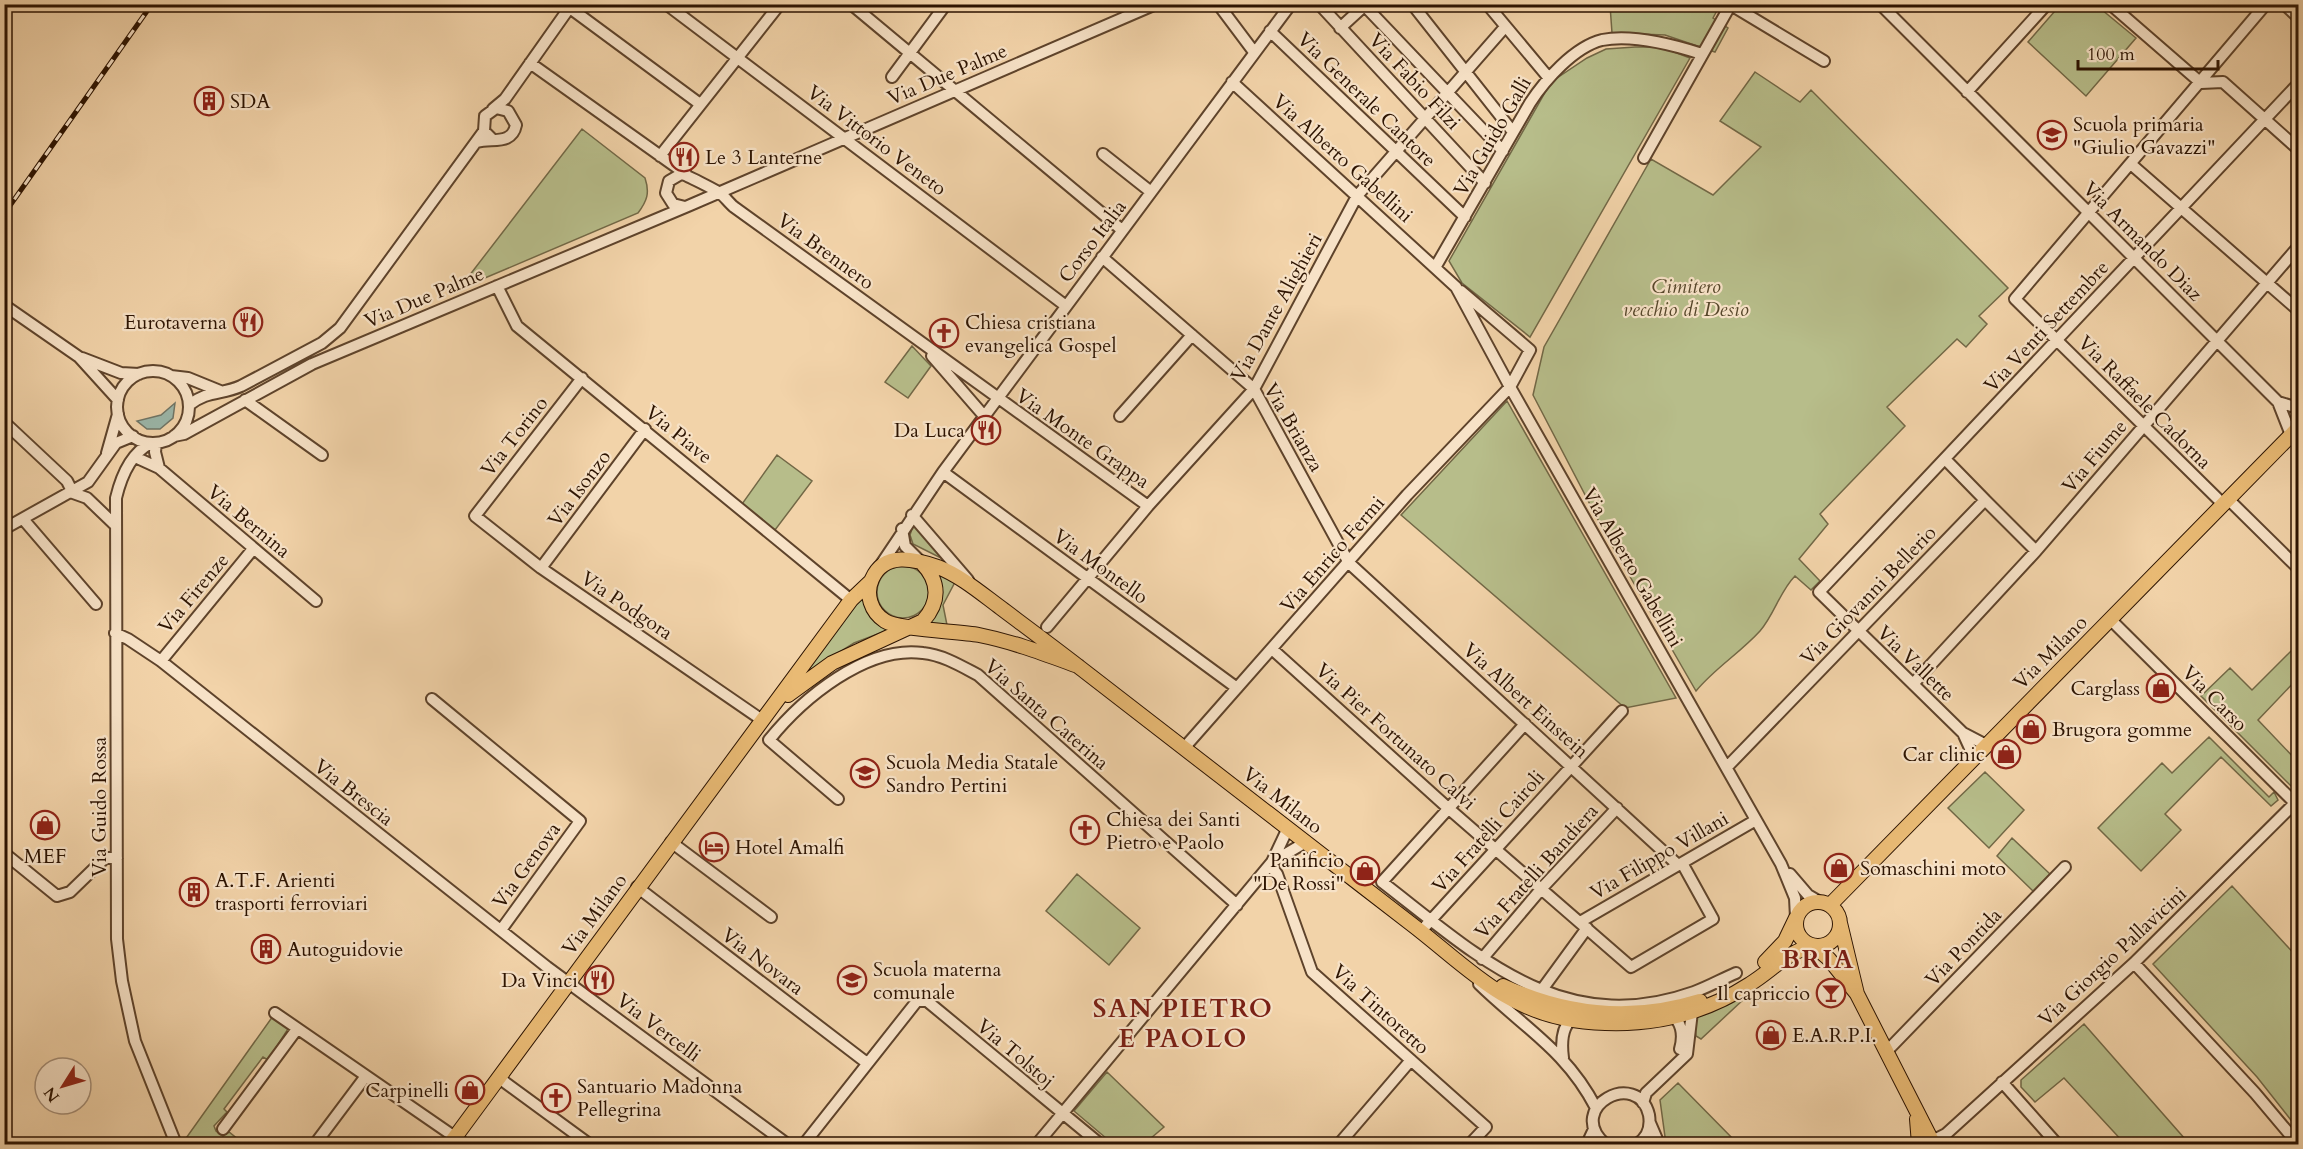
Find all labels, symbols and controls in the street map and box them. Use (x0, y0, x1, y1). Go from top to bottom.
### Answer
street label: Via Generale Cantore (1291, 26, 1442, 173)
street label: Via Fabio Filzi (1363, 27, 1467, 136)
scale bar (2078, 33, 2218, 71)
street label: Via Due Palme (883, 37, 1011, 112)
text: 100 m (2087, 42, 2135, 67)
street label: Via Guido Galli (1447, 71, 1538, 201)
street label: Via Vittorio Veneto (801, 79, 952, 202)
building icon: SDA (193, 85, 225, 117)
place label: SDA (230, 88, 271, 115)
street label: Via Alberto Gabellini (1267, 88, 1419, 229)
place label: Scuola primaria "Giulio Gavazzi" (2073, 111, 2215, 161)
school or university icon: Scuola primaria "Giulio Gavazzi" (2036, 119, 2068, 151)
restaurant icon: Le 3 Lanterne (668, 141, 700, 173)
place label: Le 3 Lanterne (705, 144, 822, 171)
street label: Via Armando Diaz (2077, 176, 2208, 307)
street label: Corso Italia (1052, 194, 1133, 288)
street label: Via Brennero (772, 207, 880, 296)
street label: Via Dante Alighieri (1224, 228, 1329, 386)
street label: Via Venti Settembre (1978, 254, 2115, 398)
street label: Via Due Palme (360, 260, 488, 335)
park label: Cimitero vecchio di Desio (1623, 273, 1749, 323)
restaurant icon: Eurotaverna (232, 306, 264, 338)
place label: Eurotaverna (124, 309, 227, 336)
place label: Chiesa cristiana evangelica Gospel (965, 309, 1117, 359)
church icon: Chiesa cristiana evangelica Gospel (928, 317, 960, 349)
street label: Via Raffaele Cadorna (2072, 330, 2218, 475)
street label: Via Brianza (1257, 378, 1330, 477)
street label: Via Monte Grappa (1010, 382, 1155, 495)
street label: Via Torino (475, 390, 554, 482)
street label: Via Piave (639, 399, 718, 470)
restaurant icon: Da Luca (970, 414, 1002, 446)
street label: Via Fiume (2056, 414, 2133, 499)
place label: Da Luca (894, 417, 965, 444)
street label: Via Isonzo (542, 444, 617, 532)
street label: Via Bernina (201, 478, 296, 565)
street label: Via Alberto Gabellini (1576, 482, 1690, 652)
street label: Via Enrico Fermi (1274, 490, 1391, 619)
street label: Via Giovanni Bellerio (1794, 519, 1942, 671)
street label: Via Montello (1048, 523, 1154, 610)
street label: Via Firenze (152, 547, 235, 639)
street label: Via Podgora (575, 565, 678, 646)
street label: Via Milano (2007, 609, 2094, 695)
street label: Via Vallette (1871, 619, 1961, 707)
street label: Via Albert Einstein (1457, 637, 1595, 765)
street label: Via Santa Caterina (979, 653, 1115, 776)
street label: Via Pier Fortunato Calvi (1309, 657, 1482, 816)
street label: Via Carso (2176, 659, 2254, 737)
shop icon: Carglass (2145, 672, 2177, 704)
place label: Carglass (2070, 675, 2140, 702)
shop icon: Brugora gomme (2015, 713, 2047, 745)
place label: Brugora gomme (2052, 716, 2192, 743)
street label: Via Guido Rossa (86, 737, 113, 877)
shop icon: Car clinic (1990, 738, 2022, 770)
place label: Car clinic (1902, 741, 1985, 768)
place label: Scuola Media Statale Sandro Pertini (886, 749, 1058, 799)
street label: Via Brescia (308, 753, 399, 832)
school or university icon: Scuola Media Statale Sandro Pertini (849, 757, 881, 789)
street label: Via Milano (1237, 761, 1328, 840)
street label: Via Fratelli Cairoli (1426, 764, 1551, 899)
street label: Via Fratelli Bandiera (1468, 798, 1605, 945)
street label: Via Filippo Villani (1585, 805, 1734, 906)
place label: Chiesa dei Santi Pietro e Paolo (1106, 806, 1241, 856)
shop icon: MEF (29, 809, 61, 841)
church icon: Chiesa dei Santi Pietro e Paolo (1069, 814, 1101, 846)
street label: Via Genova (486, 817, 567, 914)
hotel icon: Hotel Amalfi (698, 831, 730, 863)
place label: Hotel Amalfi (735, 834, 845, 861)
place label: MEF (24, 843, 66, 870)
place label: Panificio "De Rossi" (1253, 847, 1344, 897)
shop icon: Somaschini moto (1823, 852, 1855, 884)
shop icon: Panificio "De Rossi" (1349, 855, 1381, 887)
place label: Somaschini moto (1860, 855, 2006, 882)
place label: A.T.F. Arienti trasporti ferroviari (215, 867, 368, 917)
street label: Via Milano (556, 868, 633, 961)
building icon: A.T.F. Arienti trasporti ferroviari (178, 876, 210, 908)
street label: Via Giorgio Pallavicini (2032, 880, 2193, 1032)
street label: Via Pontida (1919, 902, 2008, 993)
street label: Via Novara (716, 921, 810, 1002)
building icon: Autoguidovie (250, 933, 282, 965)
place label: Autoguidovie (287, 936, 403, 963)
district label: BRIA (1781, 942, 1855, 977)
place label: Scuola materna comunale (873, 956, 1002, 1006)
street label: Via Tintoretto (1326, 958, 1436, 1061)
restaurant icon: Da Vinci (583, 964, 615, 996)
school or university icon: Scuola materna comunale (836, 964, 868, 996)
place label: Da Vinci (501, 967, 578, 994)
bar icon: Il capriccio (1815, 977, 1847, 1009)
place label: Il capriccio (1717, 980, 1810, 1007)
street label: Via Vercelli (611, 987, 707, 1068)
district label: SAN PIETRO E PAOLO (1093, 991, 1273, 1056)
street label: Via Tolstoj (971, 1013, 1060, 1094)
shop icon: E.A.R.P.I. (1755, 1019, 1787, 1051)
place label: E.A.R.P.I. (1792, 1022, 1876, 1049)
north arrow (33, 1056, 93, 1116)
place label: Santuario Madonna Pellegrina (577, 1073, 743, 1123)
shop icon: Carpinelli (454, 1074, 486, 1106)
place label: Carpinelli (365, 1077, 449, 1104)
text: N (39, 1082, 65, 1107)
church icon: Santuario Madonna Pellegrina (540, 1082, 572, 1114)

